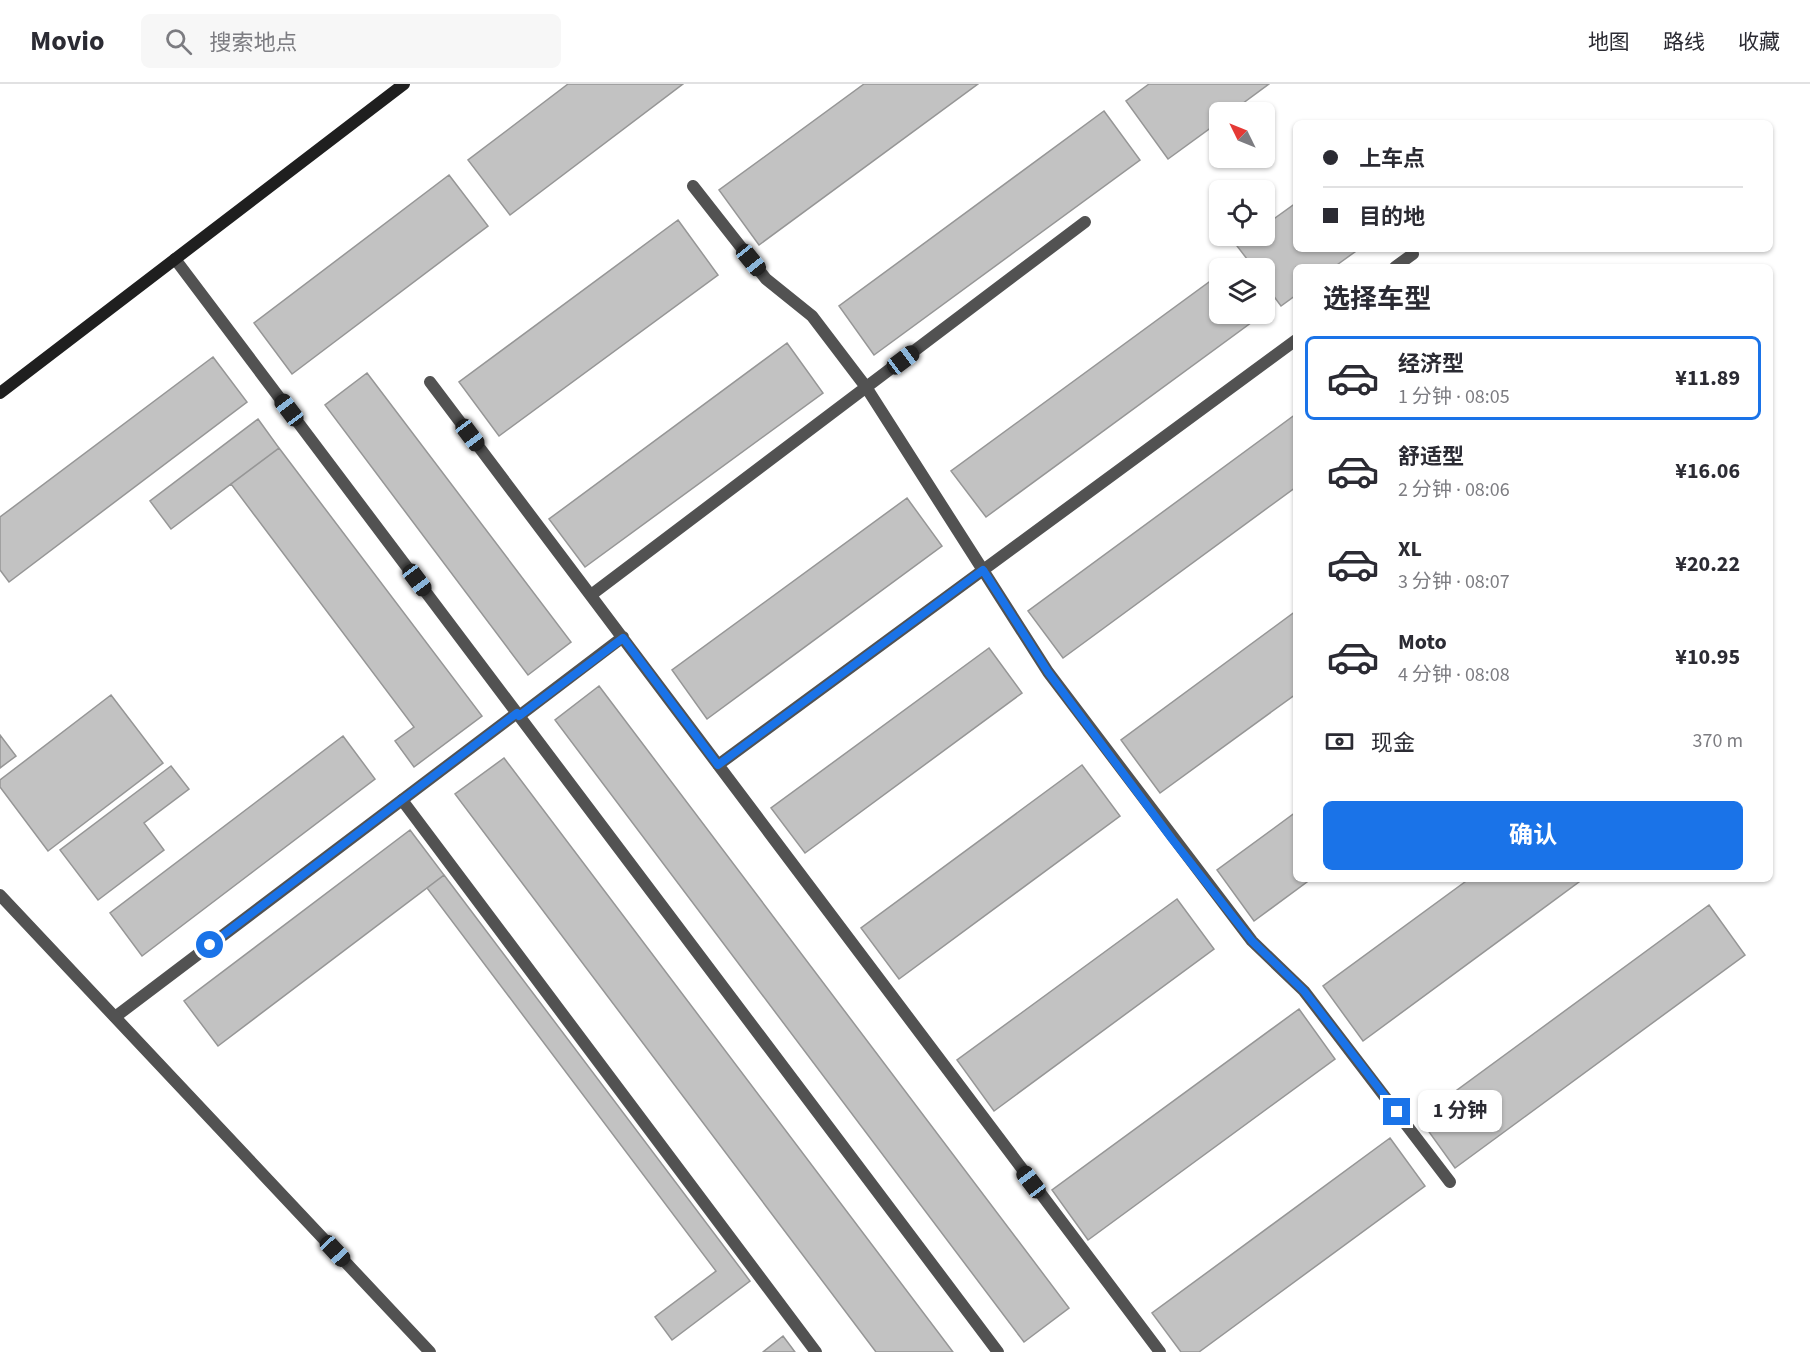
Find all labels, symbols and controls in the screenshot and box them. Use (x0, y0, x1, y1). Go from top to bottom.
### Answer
search box (141, 14, 561, 68)
text: Movio (30, 21, 105, 61)
icon: search (162, 25, 195, 58)
text: 搜索地点 (210, 27, 298, 59)
text: 地图 (1588, 27, 1630, 57)
text: 路线 (1663, 27, 1705, 57)
text: 收藏 (1738, 27, 1780, 57)
north arrow (1209, 102, 1275, 168)
map controls (1209, 102, 1275, 324)
text: 上车点 (1359, 143, 1425, 175)
button: locate (1209, 180, 1275, 246)
text: 目的地 (1359, 201, 1425, 233)
car (733, 240, 769, 280)
button: layers (1209, 258, 1275, 324)
text: 选择车型 (1323, 280, 1431, 319)
car (883, 342, 923, 378)
text: 经济型 (1398, 348, 1464, 380)
icon: car (1326, 351, 1380, 405)
text: ¥11.89 (1675, 362, 1740, 394)
text: 1 分钟 · 08:05 (1398, 383, 1510, 411)
car (271, 390, 307, 430)
car (452, 415, 488, 455)
text: 舒适型 (1398, 441, 1464, 473)
icon: car (1326, 444, 1380, 498)
text: ¥16.06 (1675, 455, 1740, 487)
text: 2 分钟 · 08:06 (1398, 476, 1510, 504)
text: XL (1398, 533, 1422, 565)
icon: car (1326, 537, 1380, 591)
text: ¥20.22 (1675, 548, 1740, 580)
car (399, 560, 435, 600)
text: 3 分钟 · 08:07 (1398, 568, 1510, 596)
text: Moto (1398, 626, 1447, 658)
icon: car (1326, 630, 1380, 684)
text: ¥10.95 (1675, 641, 1740, 673)
text: 4 分钟 · 08:08 (1398, 661, 1510, 689)
icon: cash (1323, 725, 1356, 758)
text: 现金 (1371, 727, 1415, 759)
text: 370 m (1693, 727, 1743, 755)
button: 确认 (1323, 801, 1743, 870)
route start (196, 931, 223, 958)
callout: 1 分钟 (1418, 1091, 1502, 1133)
text: 1 分钟 (1433, 1097, 1487, 1125)
route end (1383, 1098, 1410, 1125)
car (1013, 1162, 1049, 1202)
car (316, 1232, 354, 1270)

